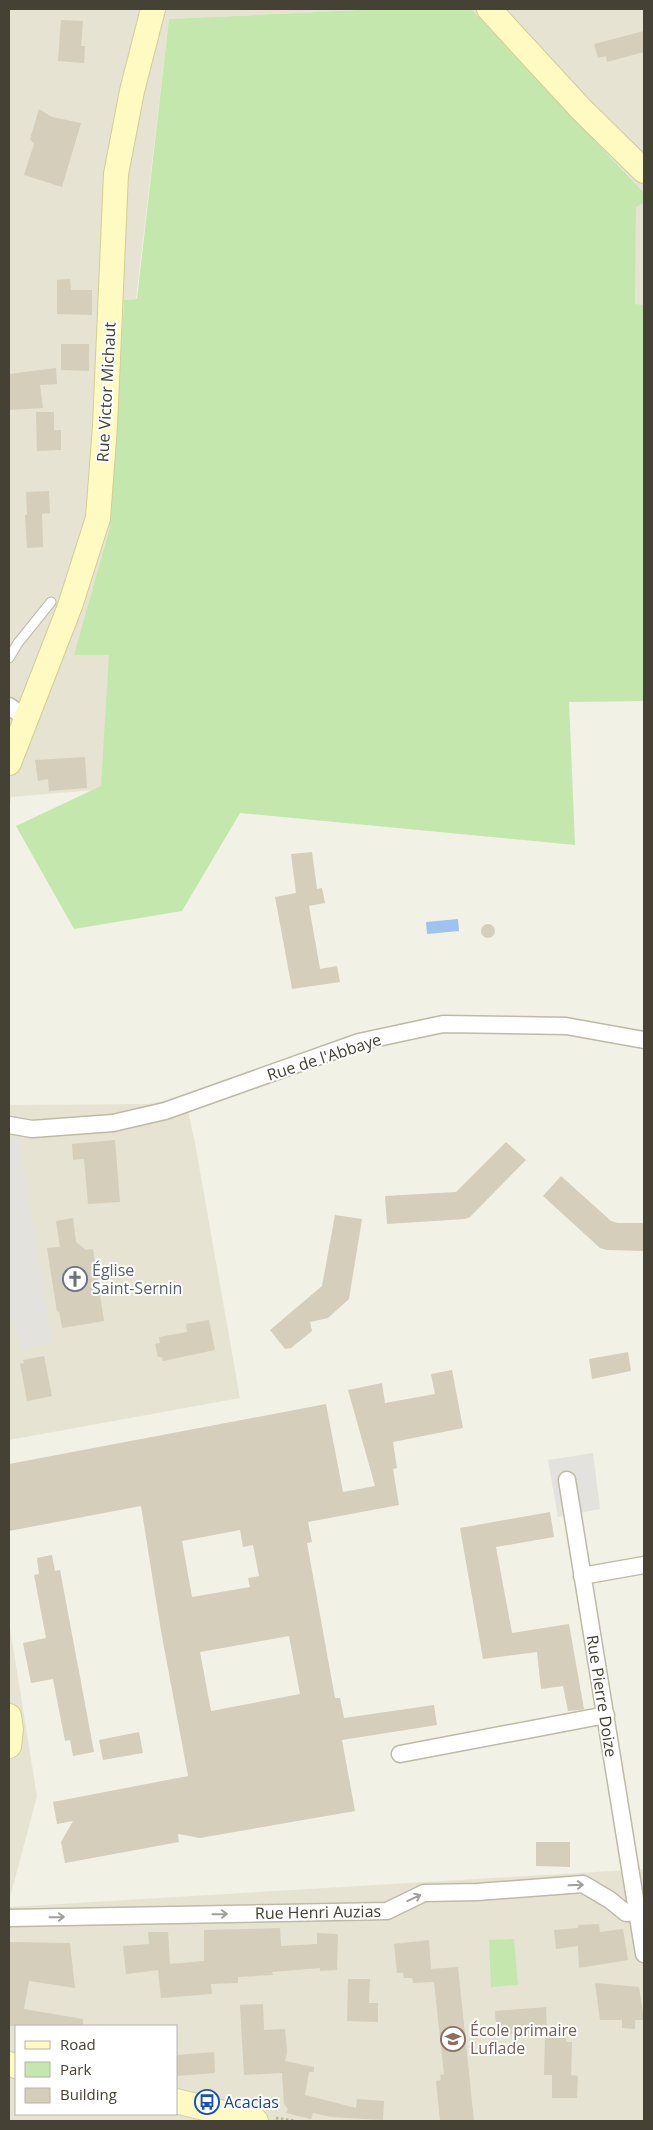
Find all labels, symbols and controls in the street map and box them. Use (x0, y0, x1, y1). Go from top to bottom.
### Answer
street label: Rue Victor Michaut (91, 321, 121, 463)
street label: Rue de l'Abbaye (264, 1028, 384, 1086)
place label: Église Saint-Sernin (92, 1259, 182, 1299)
church icon: Église Saint-Sernin (62, 1266, 88, 1292)
street label: Rue Pierre Doize (581, 1633, 623, 1759)
one-way arrow (567, 1881, 583, 1890)
one-way arrow (407, 1893, 422, 1903)
street label: Rue Henri Auzias (255, 1900, 381, 1924)
one-way arrow (212, 1909, 228, 1919)
one-way arrow (49, 1912, 65, 1922)
place label: École primaire Luflade (470, 2019, 577, 2059)
legend (15, 2025, 178, 2115)
school or university icon: École primaire Luflade (440, 2026, 466, 2052)
text: Road (60, 2034, 96, 2054)
text: Park (60, 2059, 91, 2079)
text: Building (60, 2084, 117, 2104)
bus stop icon: Acacias (194, 2089, 220, 2115)
place label: Acacias (224, 2091, 279, 2113)

